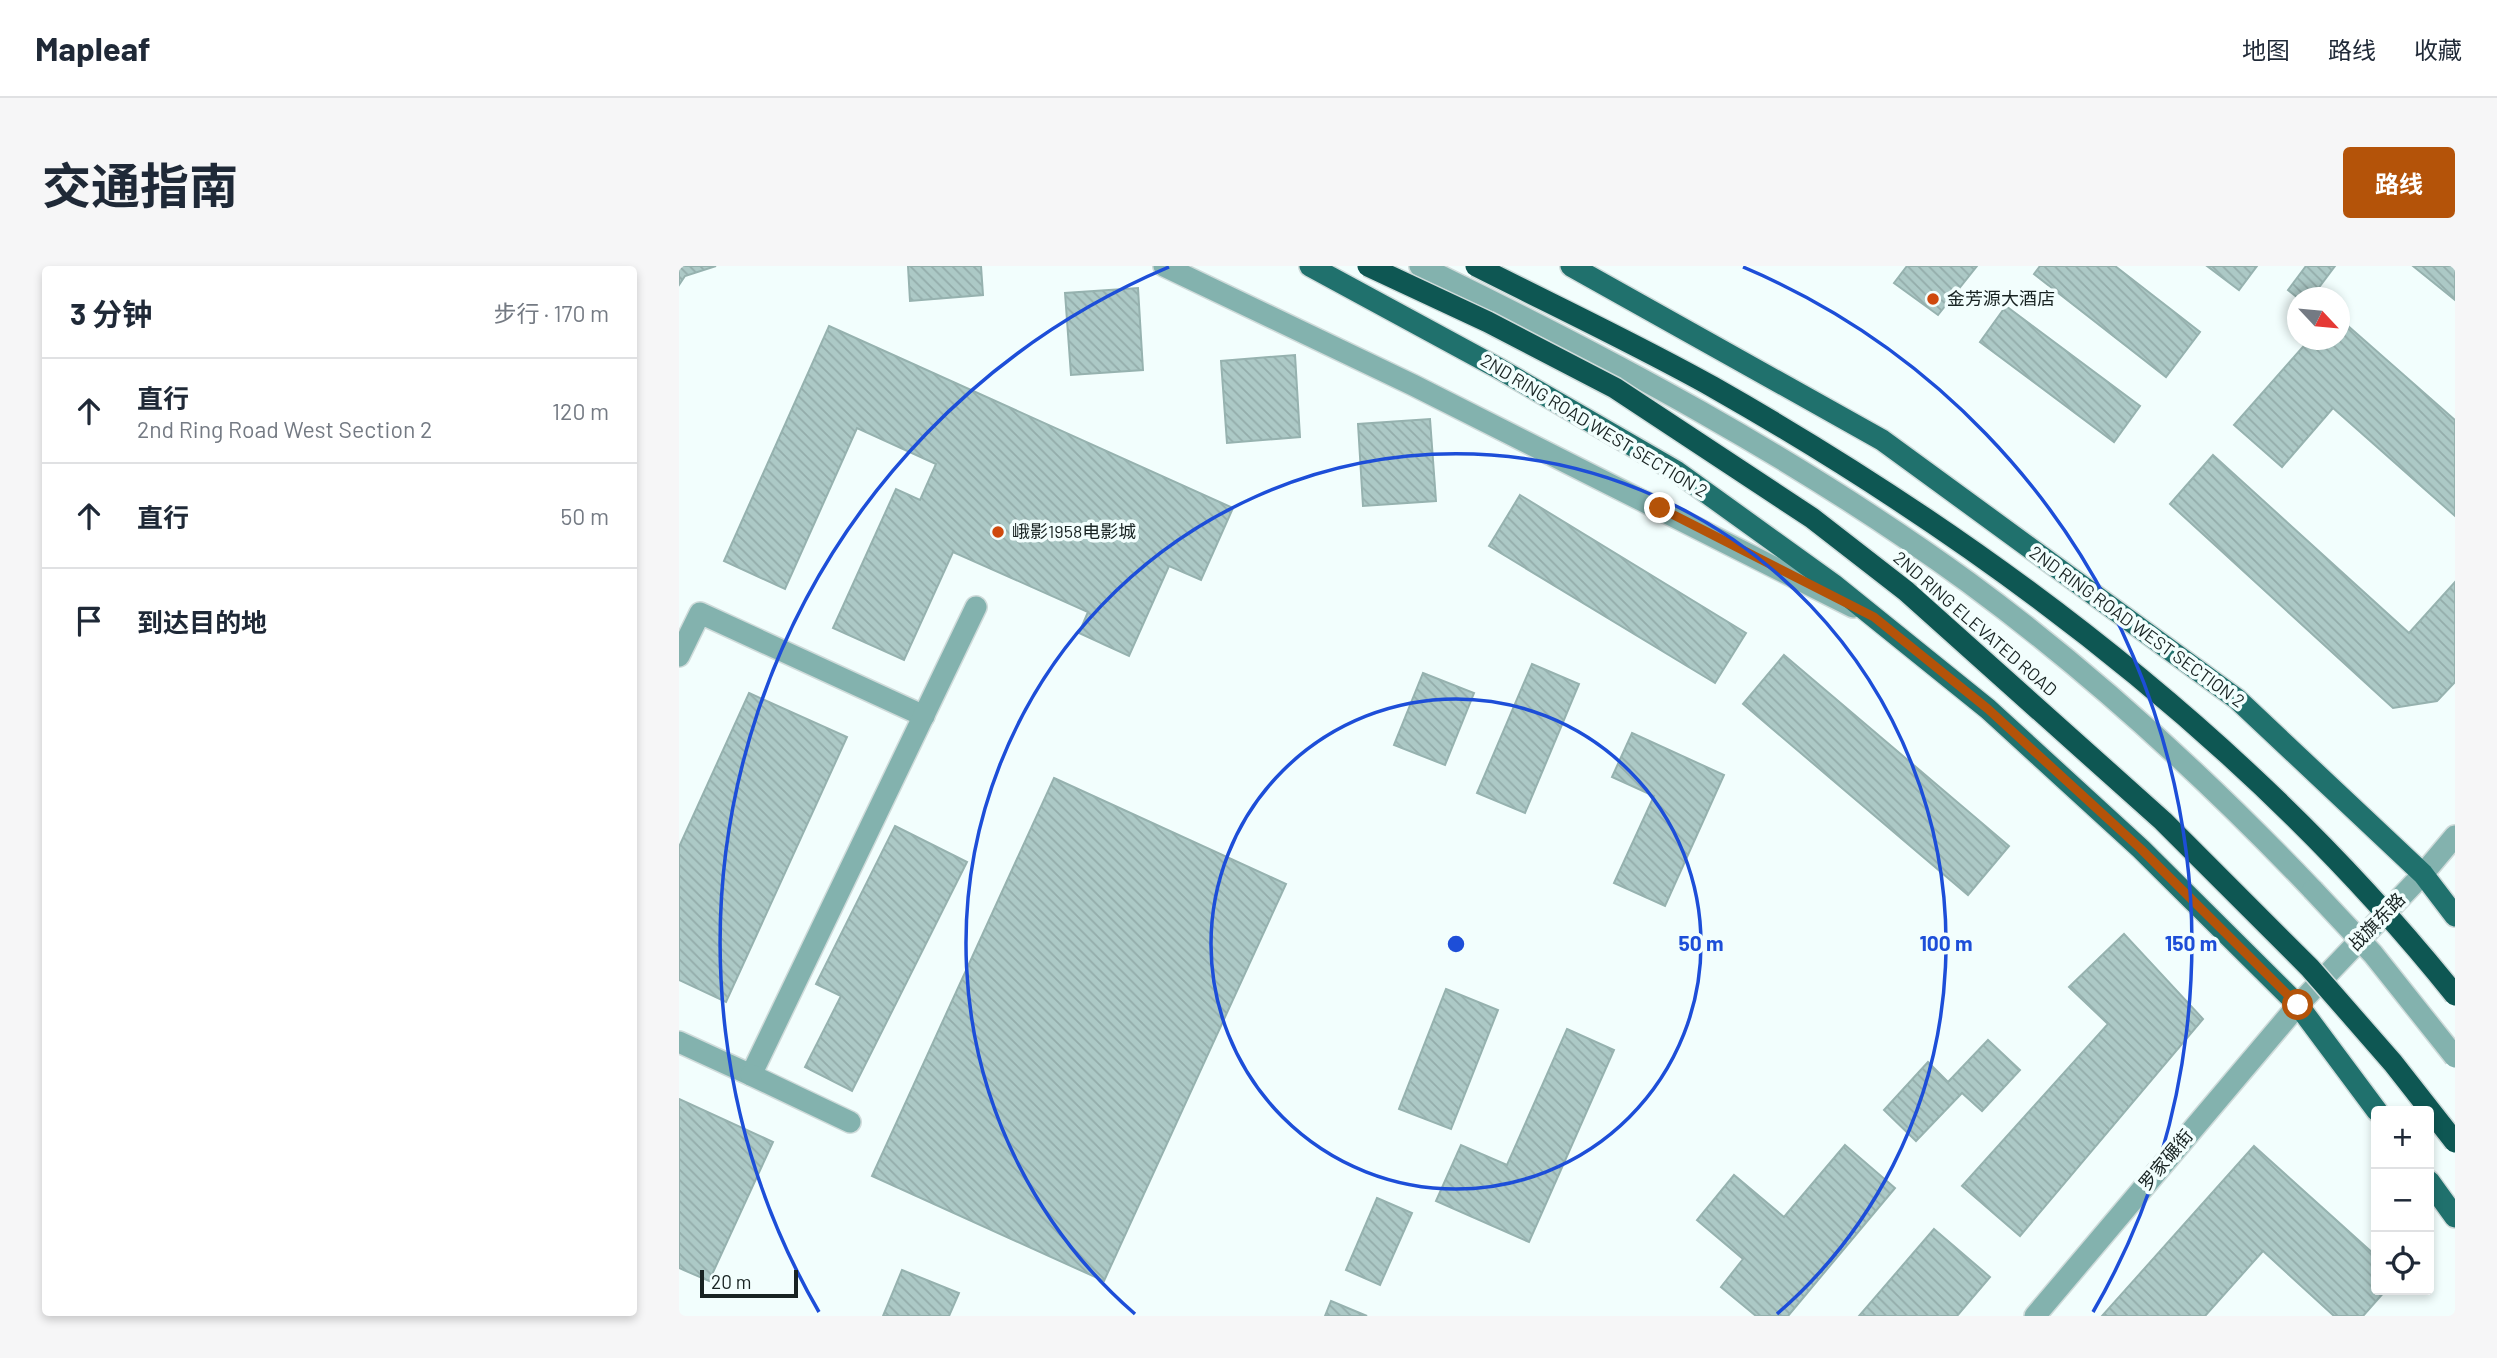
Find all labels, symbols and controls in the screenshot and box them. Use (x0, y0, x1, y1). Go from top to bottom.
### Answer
text: Mapleaf (35, 28, 151, 68)
text: 地图 (2242, 35, 2290, 64)
text: 路线 (2328, 35, 2376, 64)
text: 收藏 (2414, 35, 2462, 64)
button: 路线 (2343, 147, 2455, 218)
text: 交通指南 (42, 155, 238, 214)
place label: 金芳源大酒店 (1947, 287, 2055, 309)
north arrow (2287, 287, 2350, 350)
marker: 金芳源大酒店 (1925, 291, 1941, 307)
text: 3 分钟 (70, 295, 152, 331)
text: 步行 · 170 m (493, 299, 609, 327)
street label: 2ND RING ROAD WEST SECTION 2 (1477, 349, 1712, 502)
text: 直行 (137, 382, 189, 413)
icon: ahead (70, 392, 108, 430)
text: 120 m (552, 397, 609, 425)
text: 2nd Ring Road West Section 2 (137, 415, 432, 443)
route end (1644, 492, 1675, 523)
icon: ahead (70, 497, 108, 535)
text: 直行 (137, 501, 189, 532)
text: 50 m (561, 502, 609, 530)
place label: 峨影1958电影城 (1012, 520, 1136, 542)
marker: 峨影1958电影城 (990, 524, 1006, 540)
street label: 2ND RING ROAD WEST SECTION 2 (2026, 541, 2250, 712)
street label: 2ND RING ELEVATED ROAD (1889, 546, 2062, 700)
icon: arrive (70, 602, 108, 640)
text: 到达目的地 (137, 606, 267, 637)
street label: 战旗东路 (2343, 888, 2409, 955)
text: 50 m (1678, 930, 1724, 955)
text: 100 m (1919, 930, 1973, 955)
text: 150 m (2165, 930, 2217, 955)
centre of rings (1444, 932, 1468, 956)
route start (2282, 989, 2313, 1020)
map controls (2371, 1106, 2434, 1295)
button: + (2371, 1106, 2434, 1169)
street label: 罗家碾街 (2134, 1125, 2197, 1194)
button: − (2371, 1169, 2434, 1232)
button: locate (2371, 1232, 2434, 1295)
scale bar (700, 1267, 798, 1299)
text: 20 m (711, 1270, 751, 1293)

